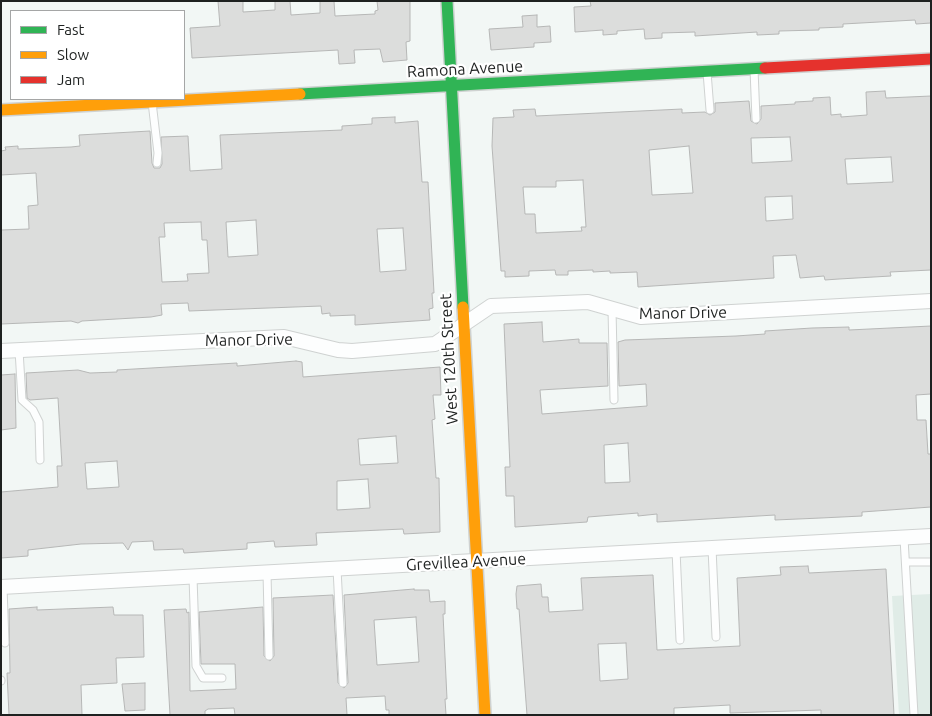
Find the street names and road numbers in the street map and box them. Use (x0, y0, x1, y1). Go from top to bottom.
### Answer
street label: Ramona Avenue (406, 56, 524, 82)
street label: West 120th Street (436, 293, 462, 425)
street label: Manor Drive (639, 303, 727, 323)
street label: Manor Drive (205, 330, 293, 350)
street label: Grevillea Avenue (405, 549, 527, 575)

